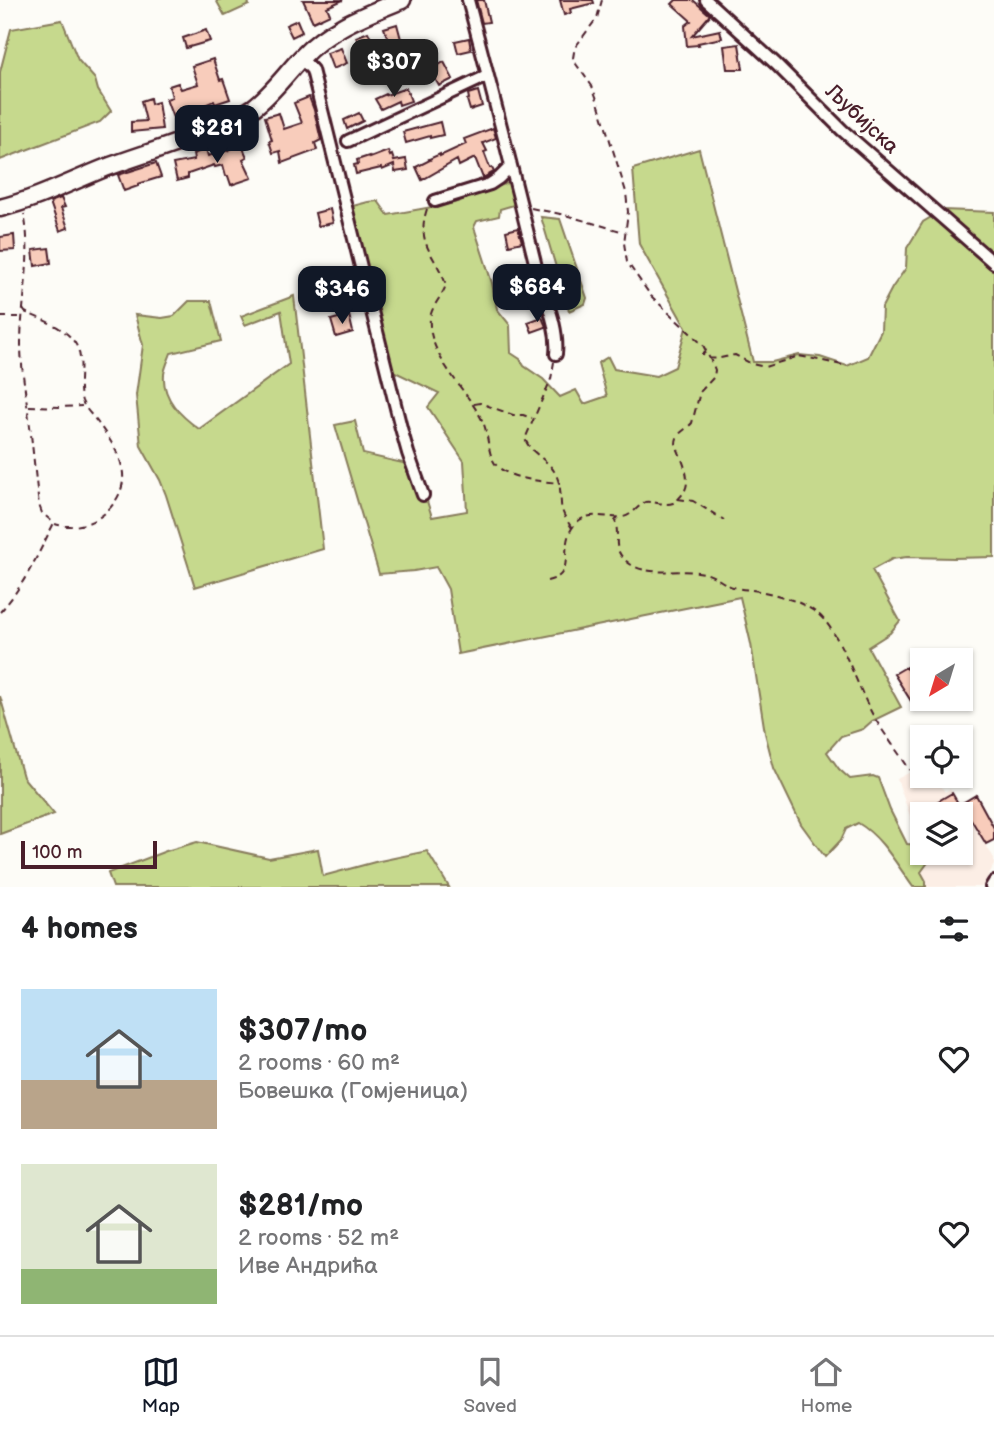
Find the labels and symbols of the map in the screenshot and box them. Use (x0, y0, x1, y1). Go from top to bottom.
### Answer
pin: $307 (353, 40, 435, 99)
street label: Љубијска (819, 78, 904, 160)
pin: $281 (176, 106, 258, 165)
pin: $684 (496, 264, 578, 324)
pin: $346 (301, 266, 383, 326)
north arrow (910, 648, 973, 710)
scale bar (21, 838, 158, 870)

